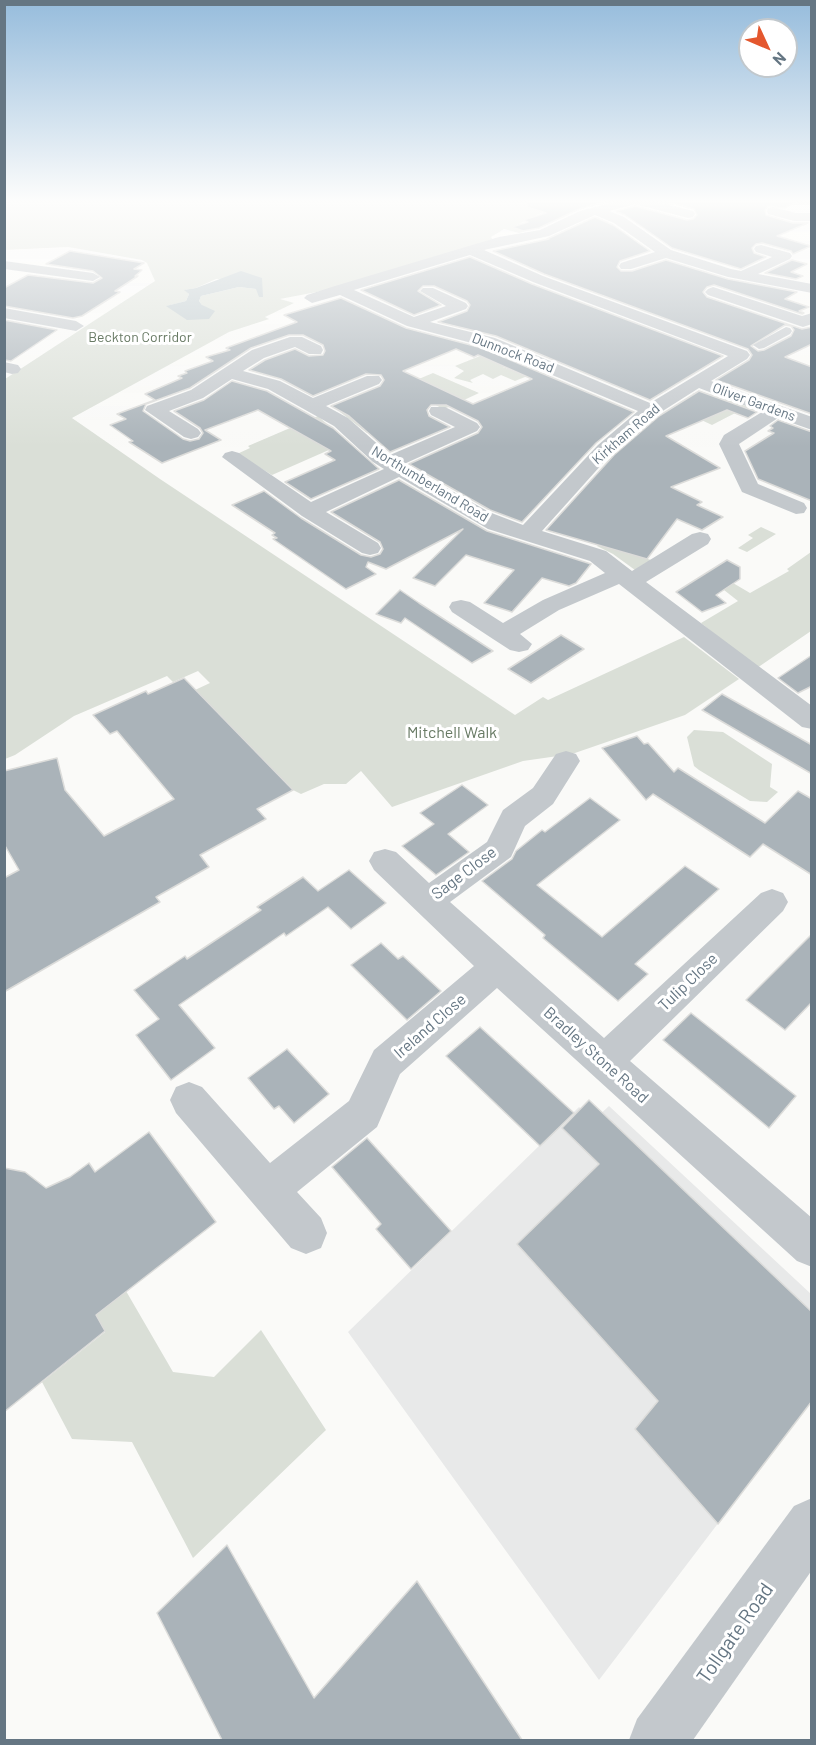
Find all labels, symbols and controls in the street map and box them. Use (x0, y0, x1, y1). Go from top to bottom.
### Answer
north arrow (738, 18, 798, 78)
text: N (769, 49, 790, 70)
park label: Beckton Corridor (88, 329, 192, 345)
street label: Dunnock Road (470, 330, 556, 376)
street label: Oliver Gardens (710, 379, 798, 425)
street label: Kirkham Road (589, 400, 663, 468)
street label: Northumberland Road (368, 442, 492, 526)
park label: Mitchell Walk (407, 723, 497, 743)
street label: Sage Close (428, 842, 500, 904)
street label: Tulip Close (654, 949, 722, 1015)
street label: Ireland Close (390, 990, 470, 1062)
street label: Bradley Stone Road (540, 1003, 652, 1107)
street label: Tollgate Road (692, 1578, 778, 1688)

